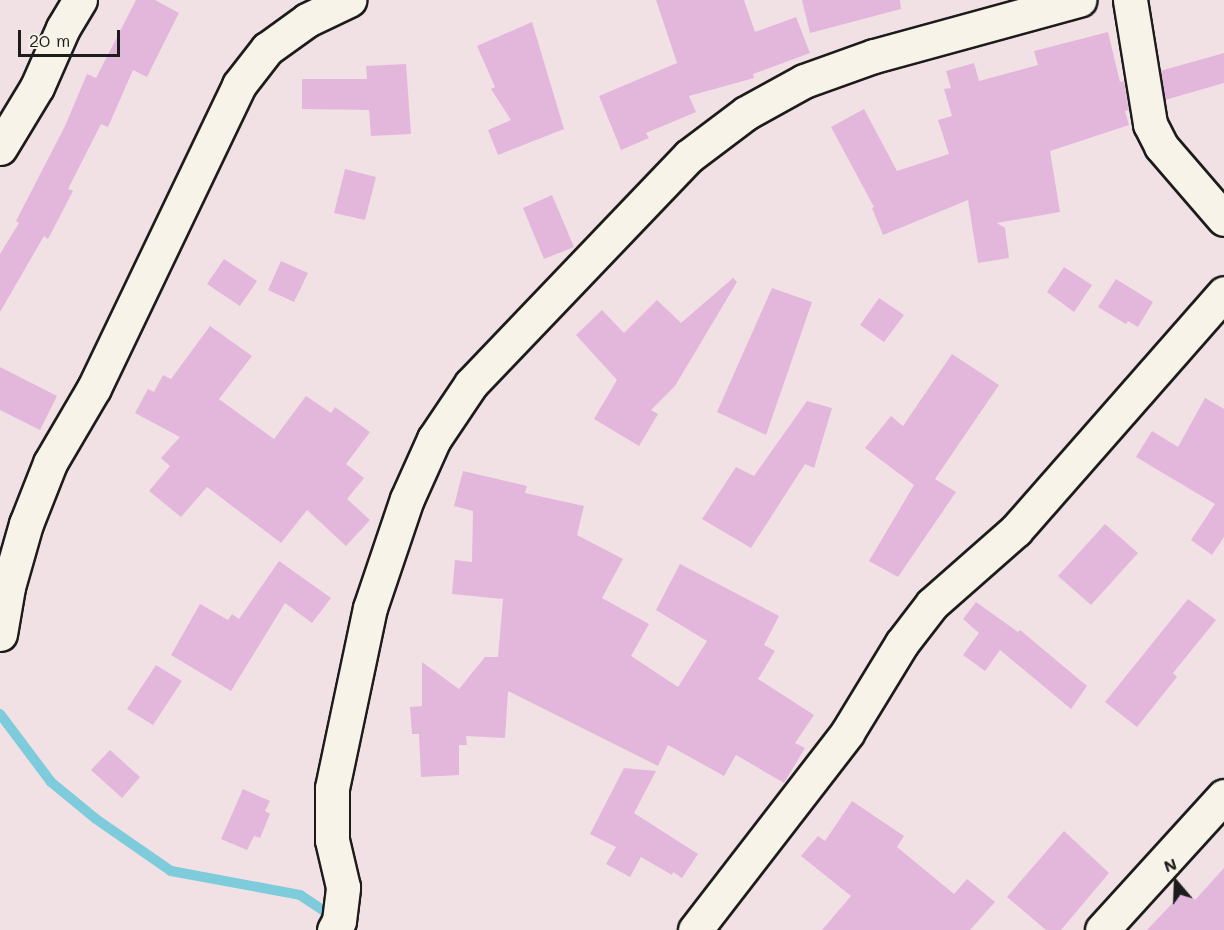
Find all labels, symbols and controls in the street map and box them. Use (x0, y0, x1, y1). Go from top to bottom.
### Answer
scale bar (21, 18, 123, 56)
text: 20 m (29, 28, 70, 52)
north arrow (1146, 852, 1206, 912)
text: N (1161, 853, 1179, 876)

